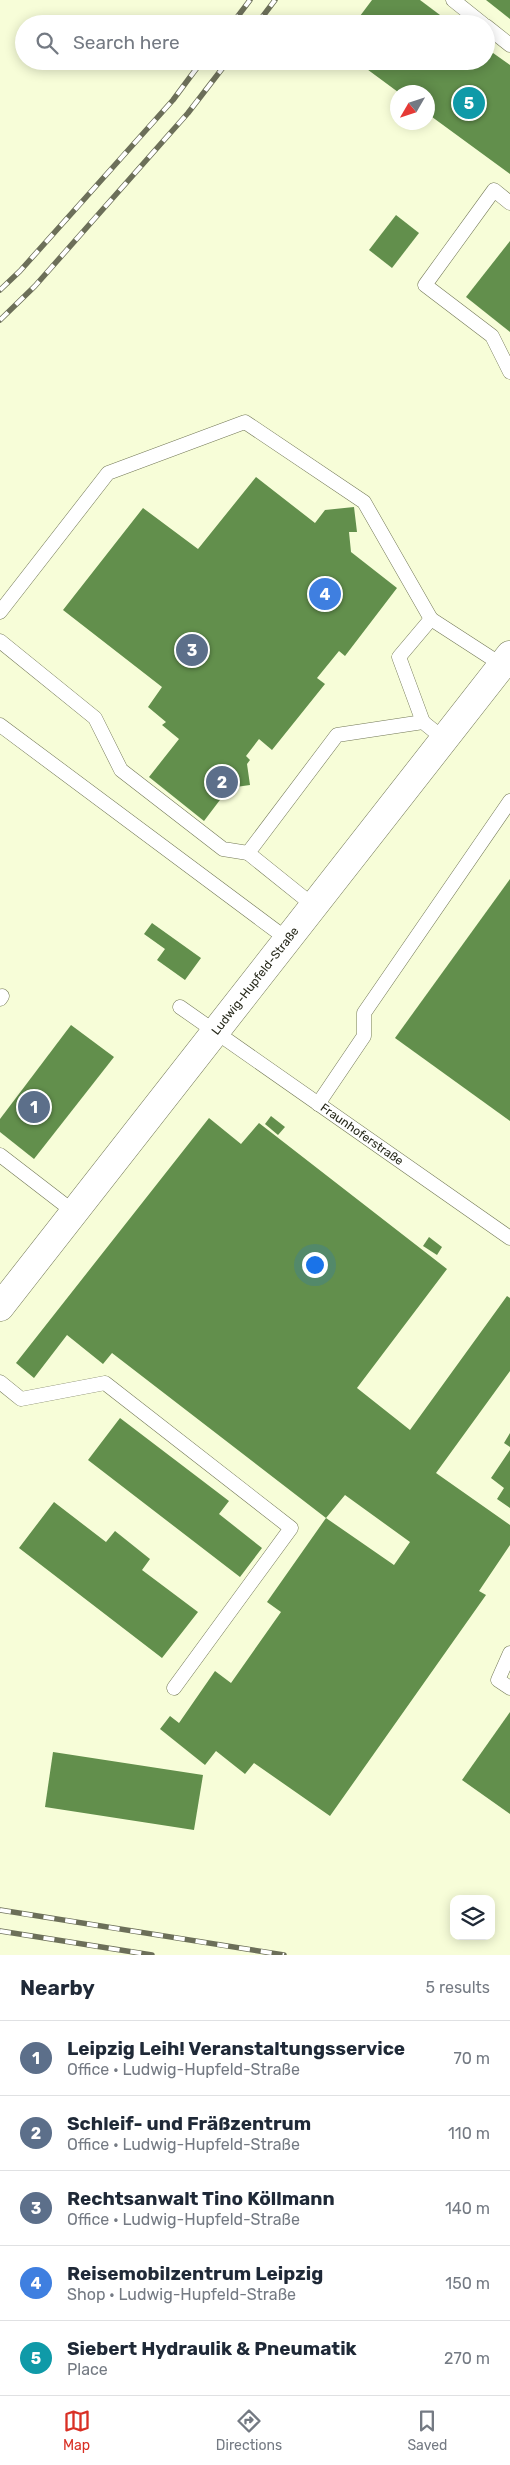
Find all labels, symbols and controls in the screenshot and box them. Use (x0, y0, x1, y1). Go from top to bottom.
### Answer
search box (15, 15, 495, 70)
icon: search (33, 29, 61, 57)
text: Search here (73, 31, 180, 54)
pin: 5 (453, 84, 485, 122)
north arrow (390, 85, 435, 130)
pin: 4 (309, 575, 341, 613)
pin: 3 (176, 631, 208, 669)
pin: 2 (206, 763, 238, 801)
street label: Ludwig-Hupfeld-Straße (209, 924, 302, 1038)
pin: 1 (18, 1088, 50, 1126)
street label: Fraunhoferstraße (318, 1100, 406, 1168)
your location (302, 1252, 328, 1278)
map controls (450, 1895, 495, 1940)
button: layers (450, 1895, 495, 1940)
text: Nearby (20, 1975, 95, 2000)
text: 5 results (426, 1978, 490, 1997)
text: Leipzig Leih! Veranstaltungsservice (67, 2037, 405, 2060)
text: 1 (32, 2049, 40, 2068)
text: 70 m (453, 2049, 490, 2068)
text: Office · Ludwig-Hupfeld-Straße (67, 2060, 300, 2079)
text: Schleif- und Fräßzentrum (67, 2112, 311, 2135)
text: 2 (31, 2124, 41, 2143)
text: 110 m (448, 2124, 490, 2143)
text: Office · Ludwig-Hupfeld-Straße (67, 2135, 300, 2154)
text: Rechtsanwalt Tino Köllmann (67, 2187, 335, 2210)
text: 3 (31, 2199, 41, 2218)
text: 140 m (445, 2199, 490, 2218)
text: Office · Ludwig-Hupfeld-Straße (67, 2210, 300, 2229)
text: Reisemobilzentrum Leipzig (67, 2262, 323, 2285)
text: 4 (31, 2274, 41, 2293)
text: 150 m (445, 2274, 490, 2293)
text: Shop · Ludwig-Hupfeld-Straße (67, 2285, 296, 2304)
text: Siebert Hydraulik & Pneumatik (67, 2337, 357, 2360)
text: 5 (31, 2349, 41, 2368)
text: 270 m (444, 2349, 490, 2368)
text: Place (67, 2360, 108, 2379)
tab: Map (63, 2407, 91, 2454)
tab: Directions (216, 2407, 282, 2454)
tab: Saved (407, 2407, 447, 2454)

